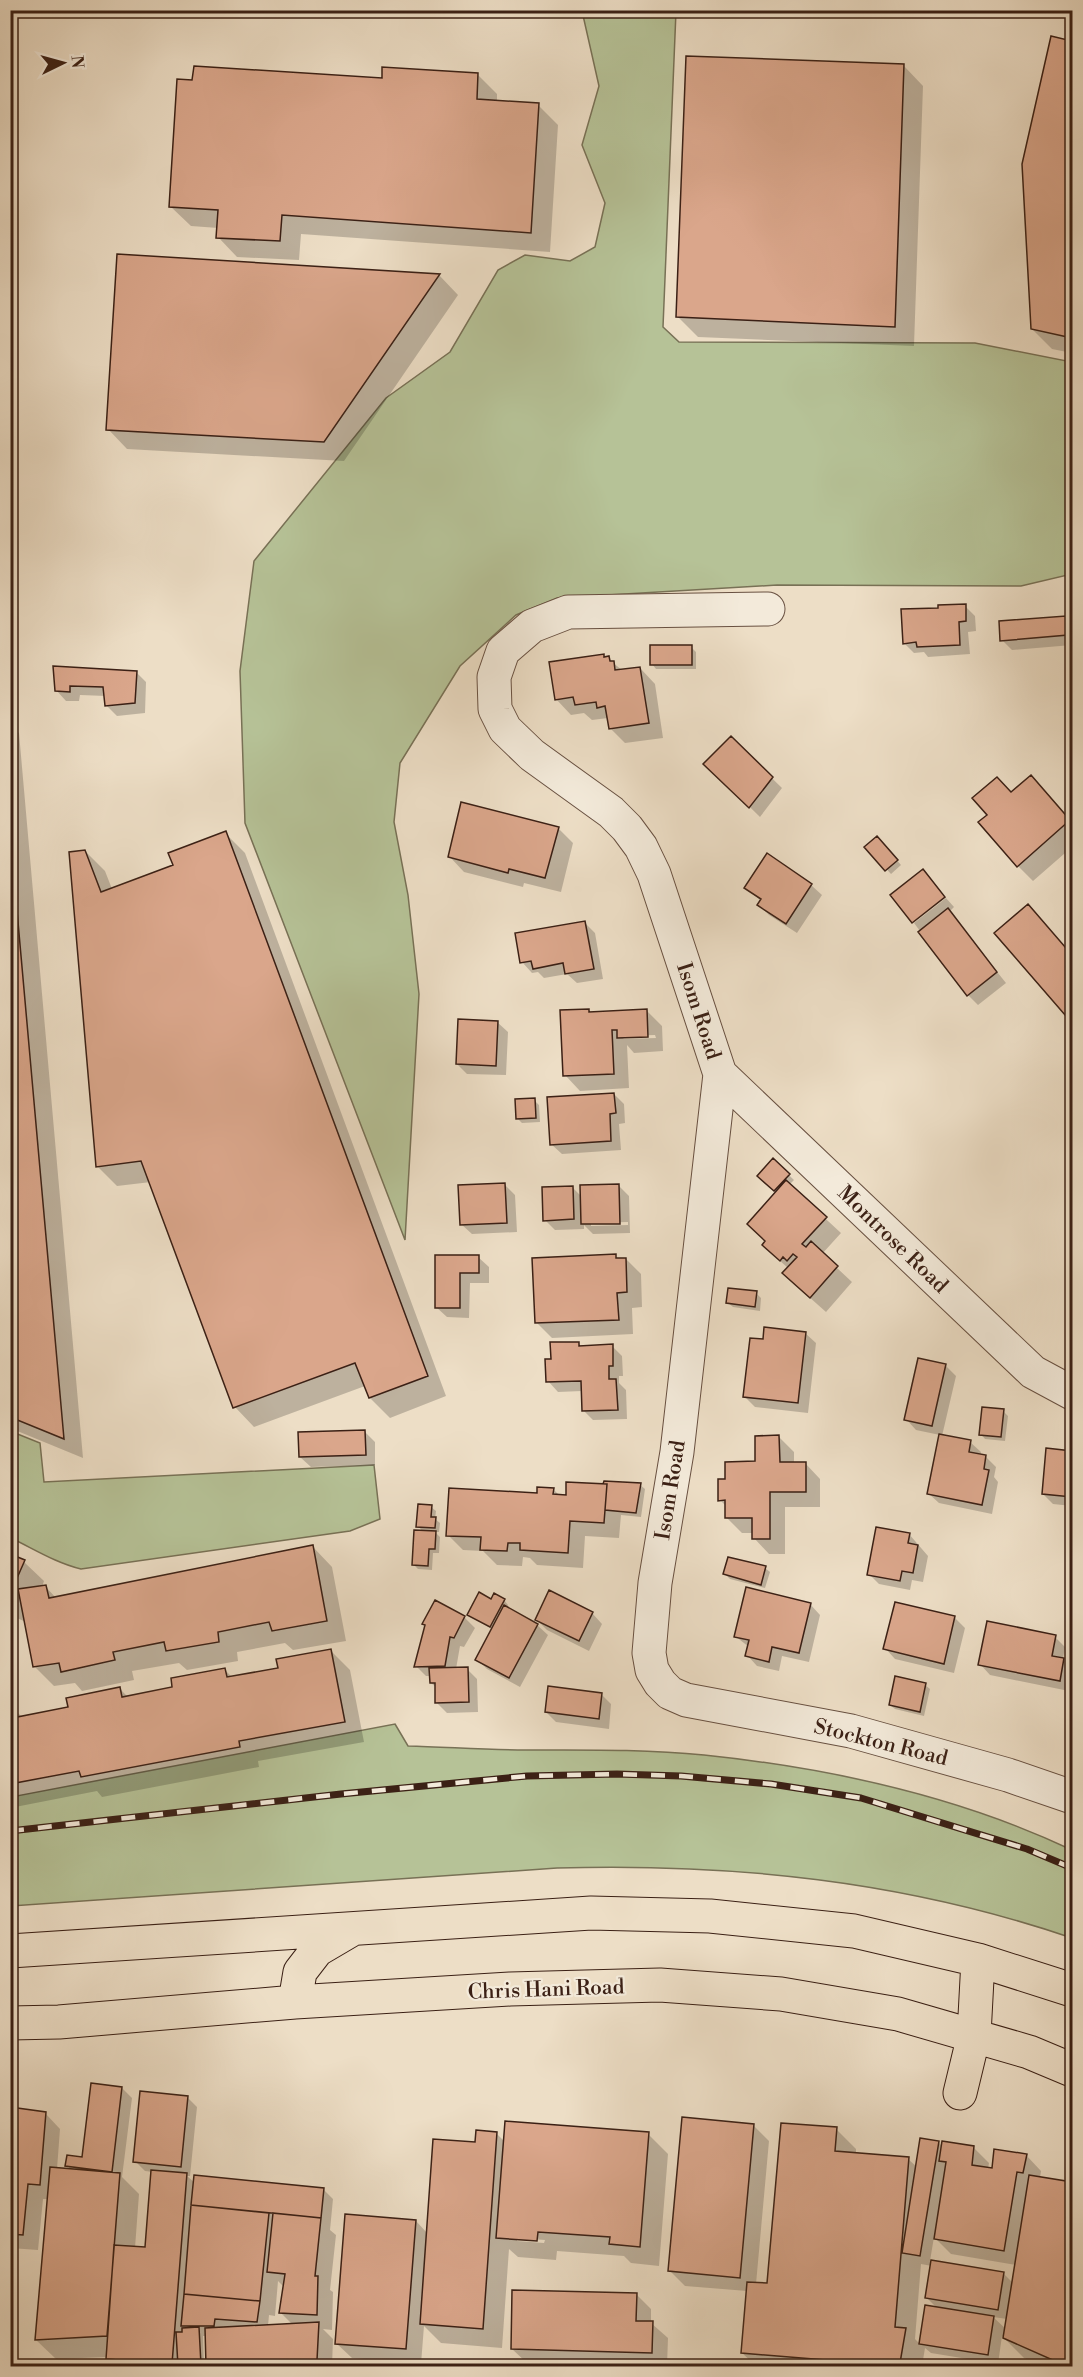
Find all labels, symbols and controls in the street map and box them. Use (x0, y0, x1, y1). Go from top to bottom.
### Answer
north arrow (33, 33, 93, 93)
text: N (66, 55, 87, 69)
street label: Isom Road (670, 960, 726, 1063)
street label: Montrose Road (832, 1180, 953, 1299)
street label: Isom Road (650, 1438, 692, 1542)
street label: Stockton Road (811, 1714, 950, 1772)
street label: Chris Hani Road (467, 1974, 625, 2006)

